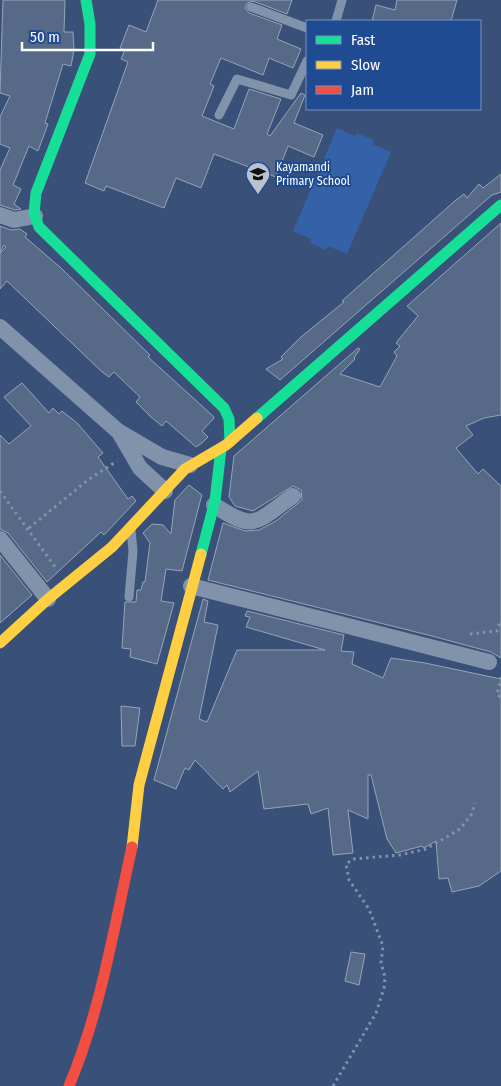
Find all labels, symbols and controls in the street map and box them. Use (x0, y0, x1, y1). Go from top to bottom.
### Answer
scale bar (22, 20, 154, 52)
legend (306, 20, 481, 110)
text: 50 m (30, 28, 60, 46)
text: Fast (351, 31, 375, 49)
text: Slow (351, 56, 380, 74)
text: Jam (351, 81, 374, 99)
place label: Kayamandi Primary School (276, 160, 350, 188)
school or university icon: Kayamandi Primary School (245, 161, 271, 195)

